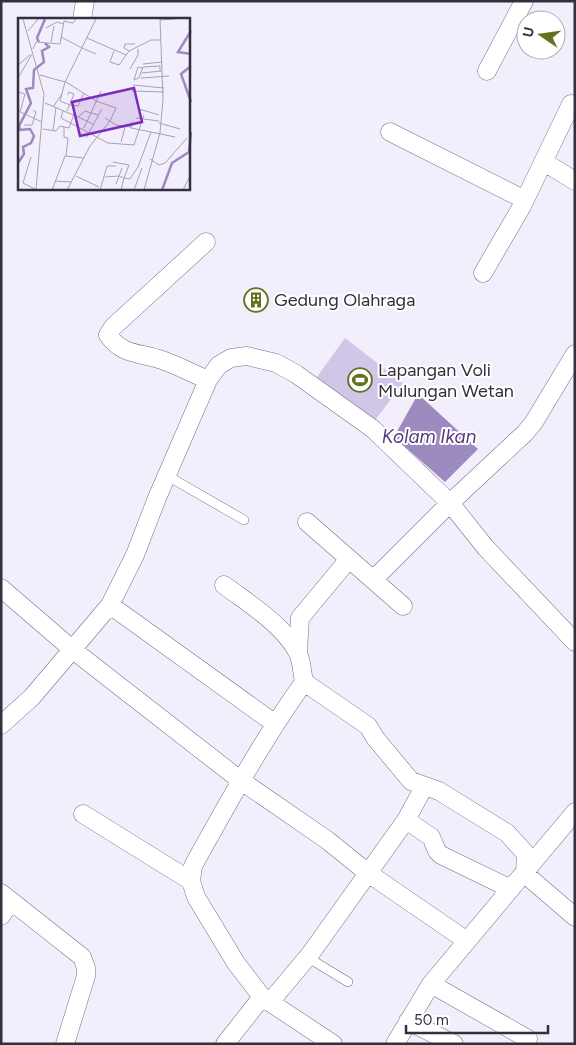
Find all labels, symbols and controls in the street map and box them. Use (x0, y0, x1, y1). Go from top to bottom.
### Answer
north arrow (516, 10, 566, 60)
inset map (18, 18, 190, 190)
text: U (519, 25, 538, 39)
building icon: Gedung Olahraga (243, 287, 269, 313)
place label: Gedung Olahraga (274, 289, 415, 311)
place label: Lapangan Voli Mulungan Wetan (378, 359, 514, 402)
sports icon: Lapangan Voli Mulungan Wetan (347, 367, 373, 393)
water label: Kolam Ikan (382, 425, 477, 448)
scale bar (406, 1002, 548, 1034)
text: 50 m (414, 1011, 449, 1029)

